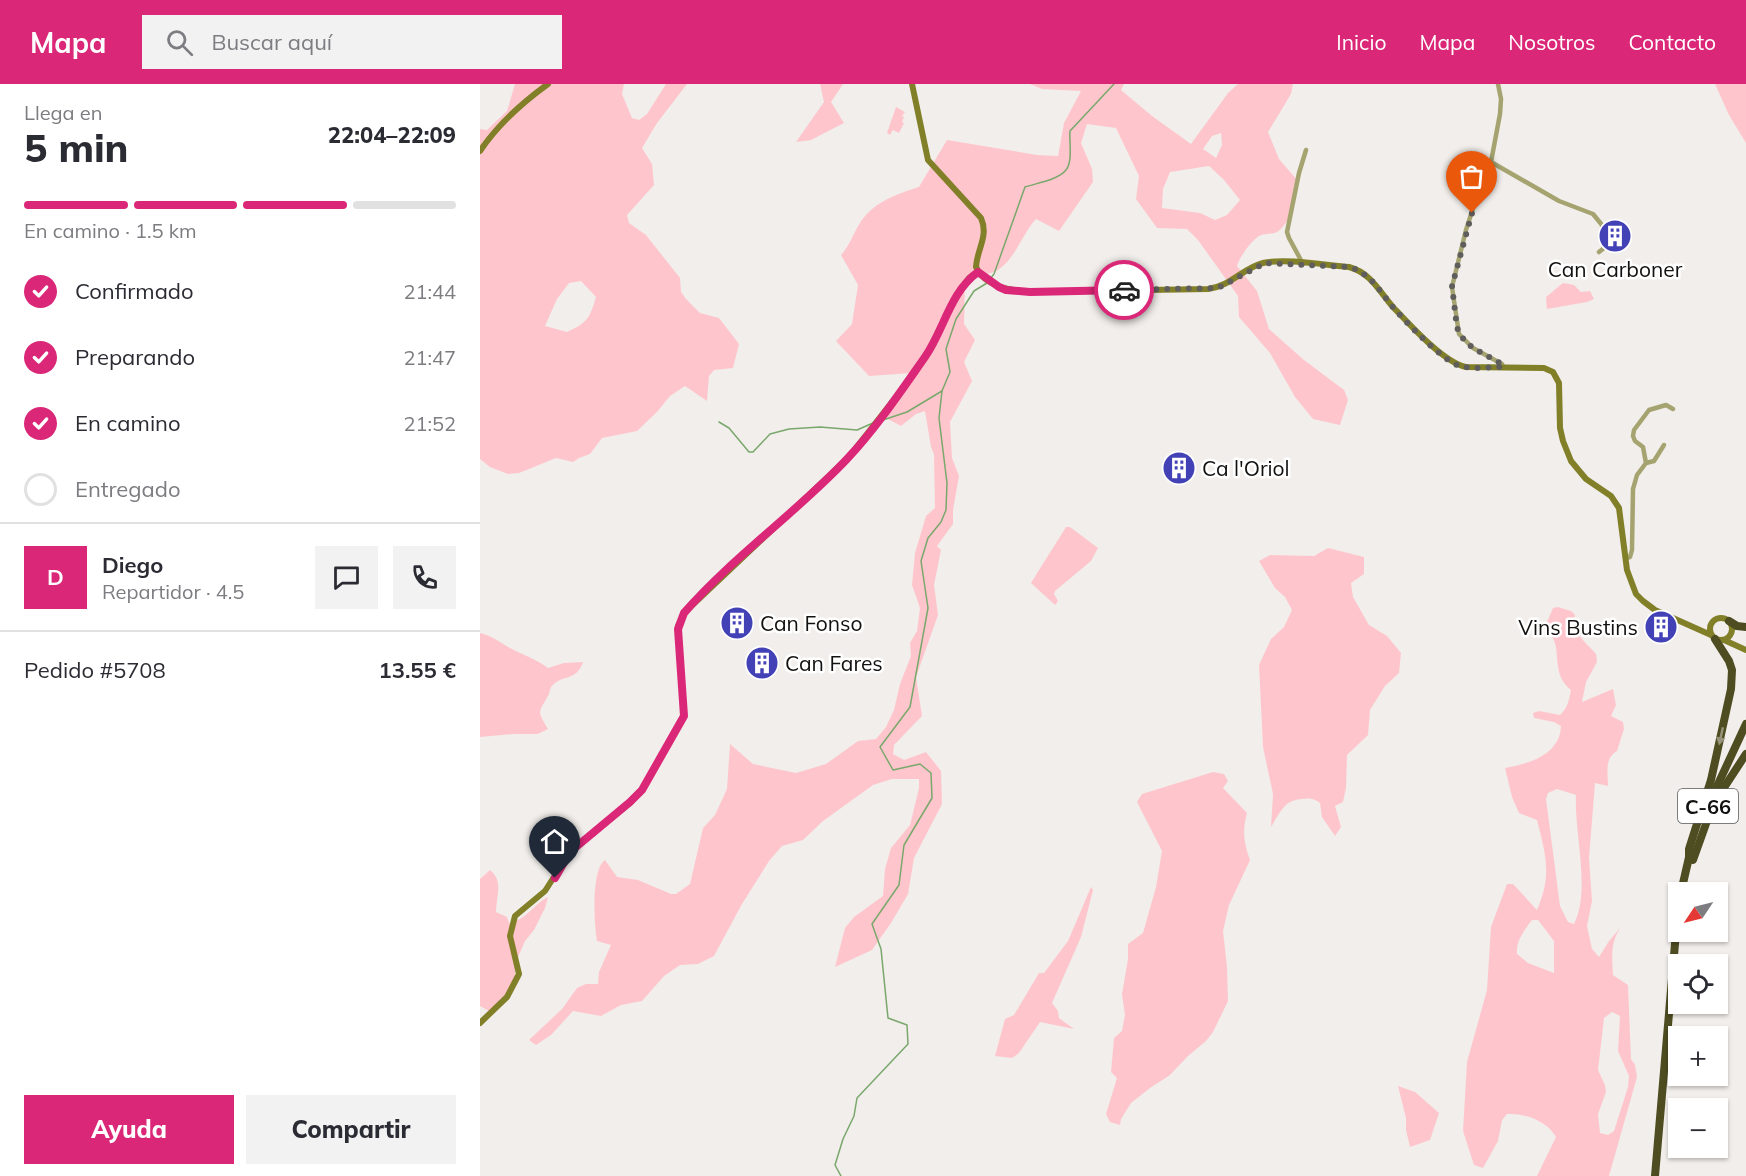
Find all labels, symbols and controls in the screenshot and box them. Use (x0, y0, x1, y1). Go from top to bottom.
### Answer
search box (142, 15, 562, 69)
text: Mapa (30, 25, 106, 60)
icon: search (163, 26, 196, 59)
text: Buscar aquí (211, 28, 332, 56)
text: Inicio (1336, 29, 1386, 55)
text: Mapa (1419, 29, 1475, 55)
text: Nosotros (1508, 29, 1595, 55)
text: Contacto (1628, 29, 1716, 55)
text: Llega en (24, 100, 102, 125)
text: 22:04–22:09 (328, 121, 456, 149)
text: 5 min (24, 123, 129, 172)
pin (1446, 151, 1497, 213)
icon: bag (1455, 160, 1488, 193)
text: En camino · 1.5 km (24, 218, 197, 243)
building icon: Can Carboner (1597, 218, 1633, 254)
place label: Can Carboner (1548, 256, 1683, 282)
courier (1094, 260, 1154, 320)
icon: car (1108, 274, 1141, 307)
icon: check (24, 275, 57, 308)
text: Confirmado (75, 277, 194, 305)
text: 21:44 (403, 279, 456, 304)
icon: check (24, 341, 57, 374)
text: Preparando (75, 343, 195, 371)
text: 21:47 (403, 345, 456, 370)
icon: check (24, 407, 57, 440)
text: En camino (75, 409, 181, 437)
text: 21:52 (403, 411, 456, 436)
building icon: Ca l'Oriol (1161, 450, 1197, 486)
place label: Ca l'Oriol (1202, 455, 1290, 481)
text: Entregado (75, 475, 181, 503)
button: chat (315, 546, 378, 609)
button: phone (393, 546, 456, 609)
text: Diego (102, 551, 163, 579)
text: D (47, 563, 64, 591)
text: Repartidor · 4.5 (102, 579, 244, 604)
building icon: Can Fonso (719, 605, 755, 641)
building icon: Vins Bustins (1643, 609, 1679, 645)
place label: Can Fonso (760, 610, 863, 636)
place label: Vins Bustins (1518, 614, 1638, 640)
building icon: Can Fares (744, 645, 780, 681)
place label: Can Fares (785, 650, 883, 676)
text: Pedido #5708 (24, 656, 166, 684)
text: 13.55 € (379, 656, 456, 684)
one-way arrow (1716, 727, 1725, 746)
road number: C-66 (1678, 789, 1738, 823)
pin (529, 816, 580, 878)
icon: home (538, 825, 571, 858)
north arrow (1668, 882, 1728, 942)
map controls (1668, 882, 1728, 1158)
button: locate (1668, 954, 1728, 1014)
button: + (1668, 1026, 1728, 1086)
button: Ayuda (24, 1095, 234, 1164)
button: Compartir (246, 1095, 456, 1164)
button: − (1668, 1098, 1728, 1158)

